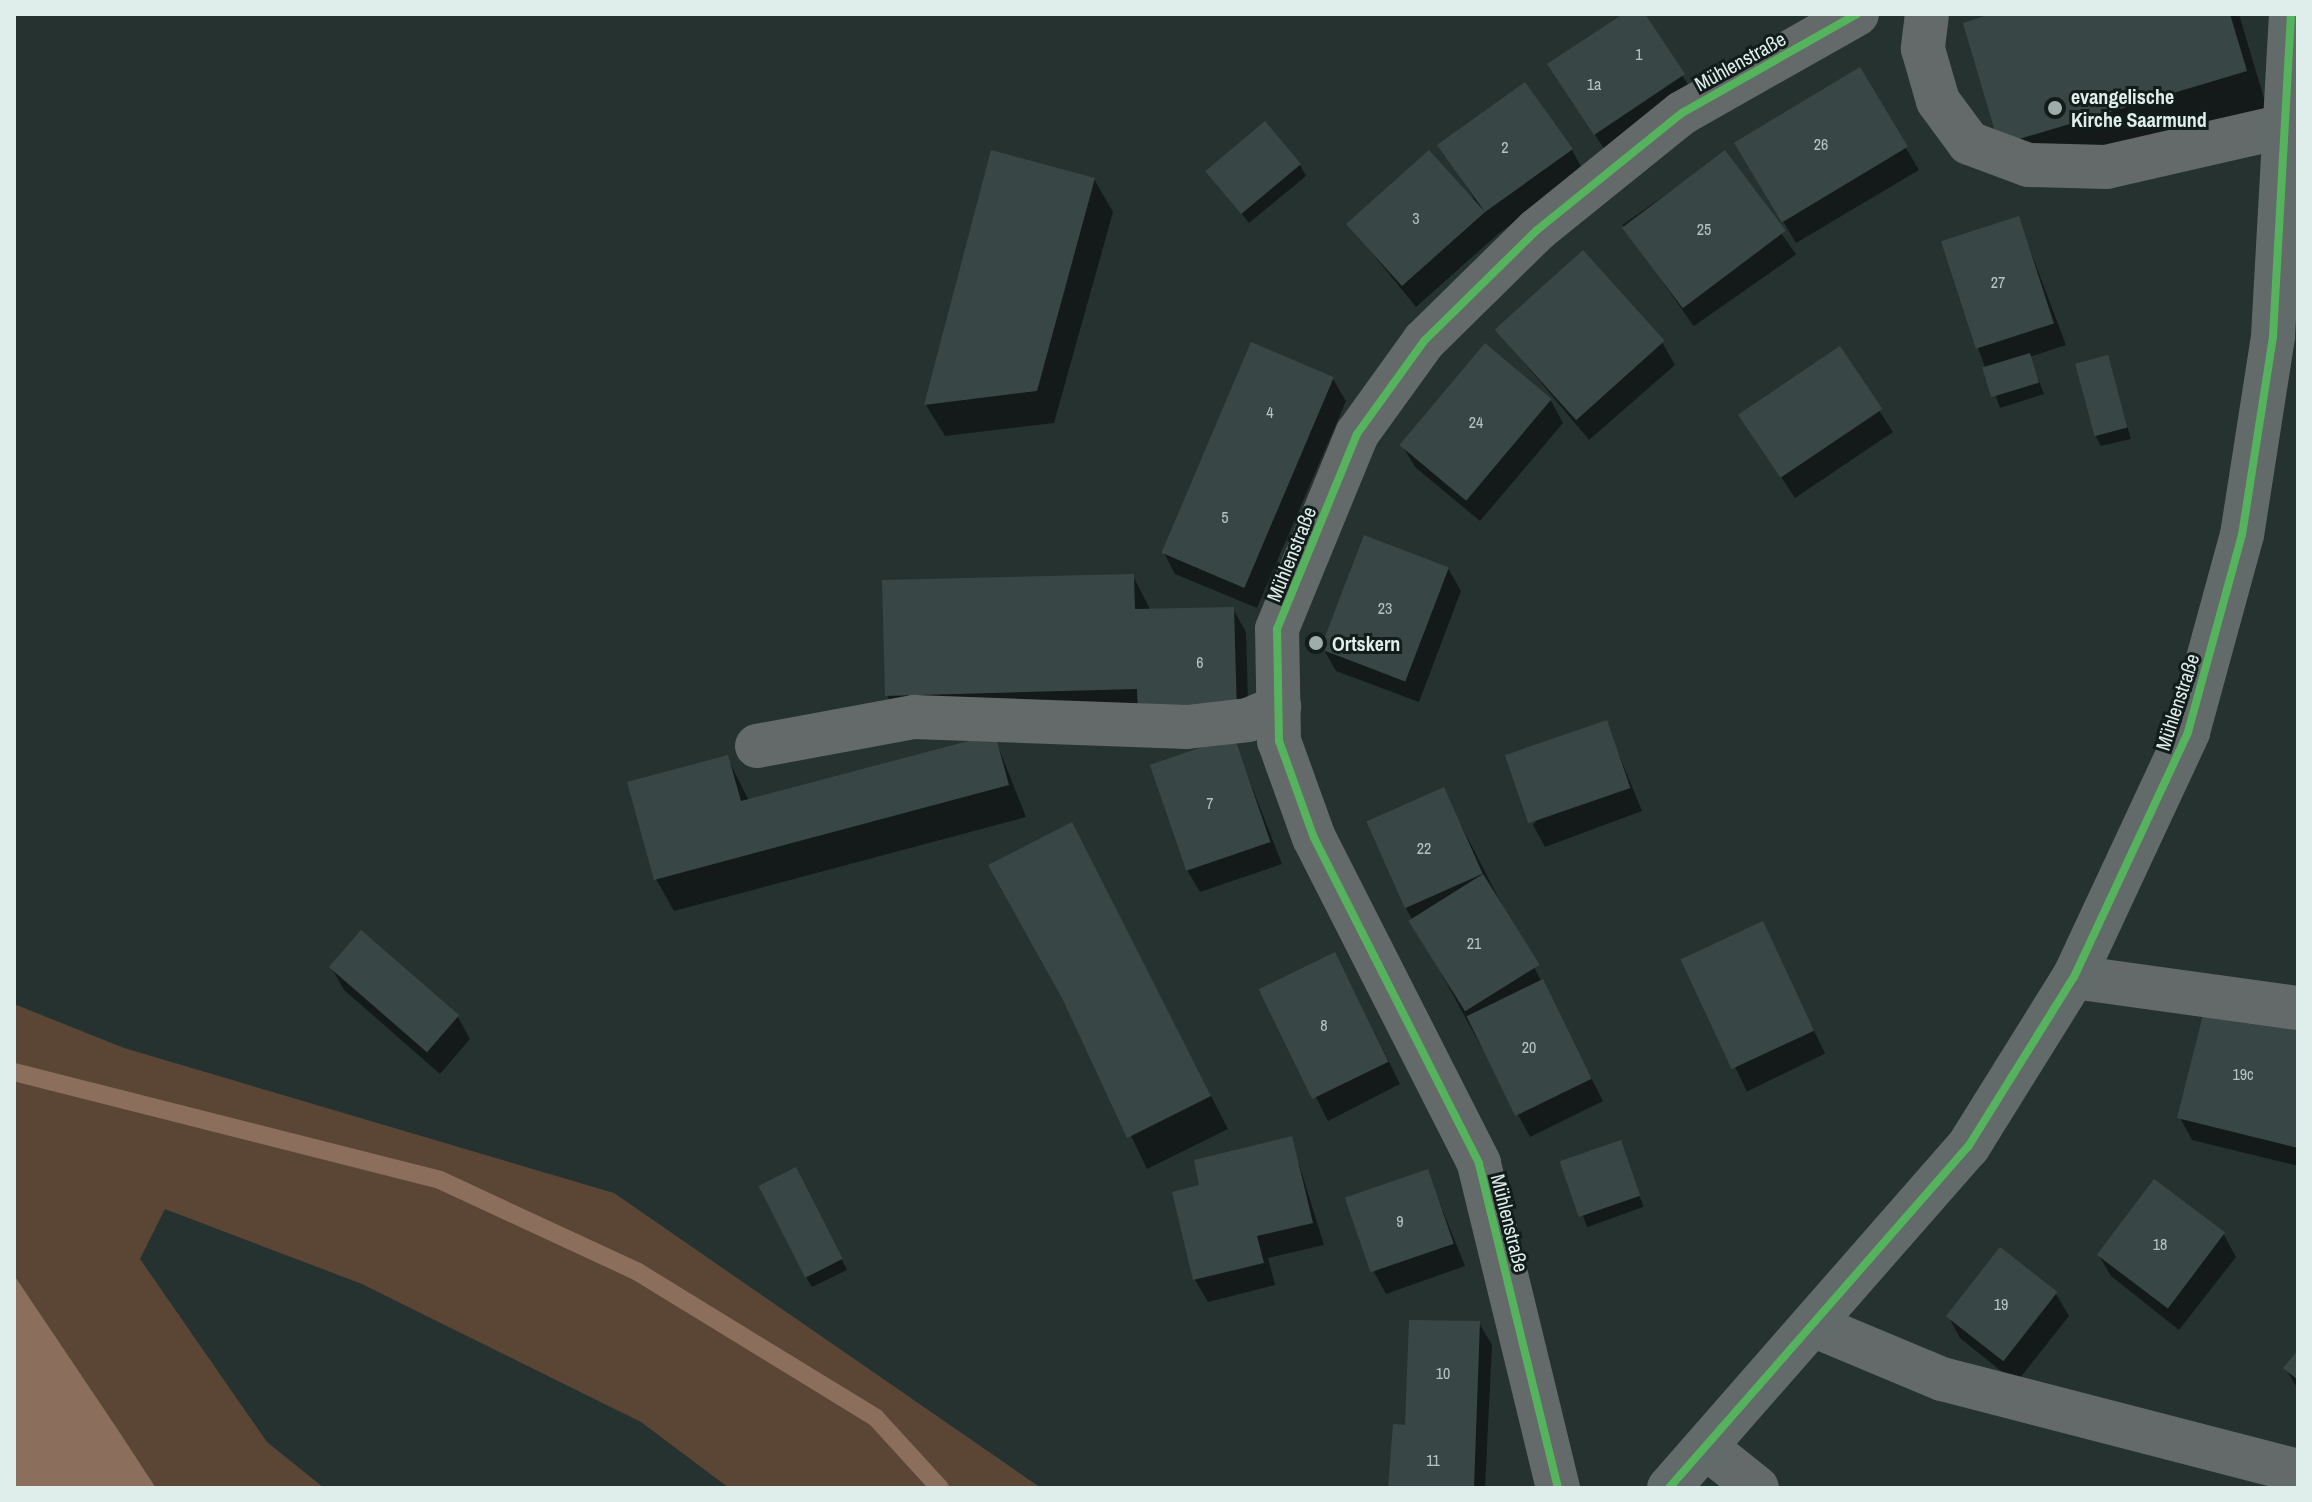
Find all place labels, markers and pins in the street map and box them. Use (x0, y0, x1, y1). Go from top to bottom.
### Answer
place label: evangelische Kirche Saarmund (2071, 84, 2207, 131)
marker: evangelische Kirche Saarmund (2046, 99, 2064, 117)
place label: Ortskern (1332, 631, 1400, 655)
marker: Ortskern (1307, 634, 1325, 652)

